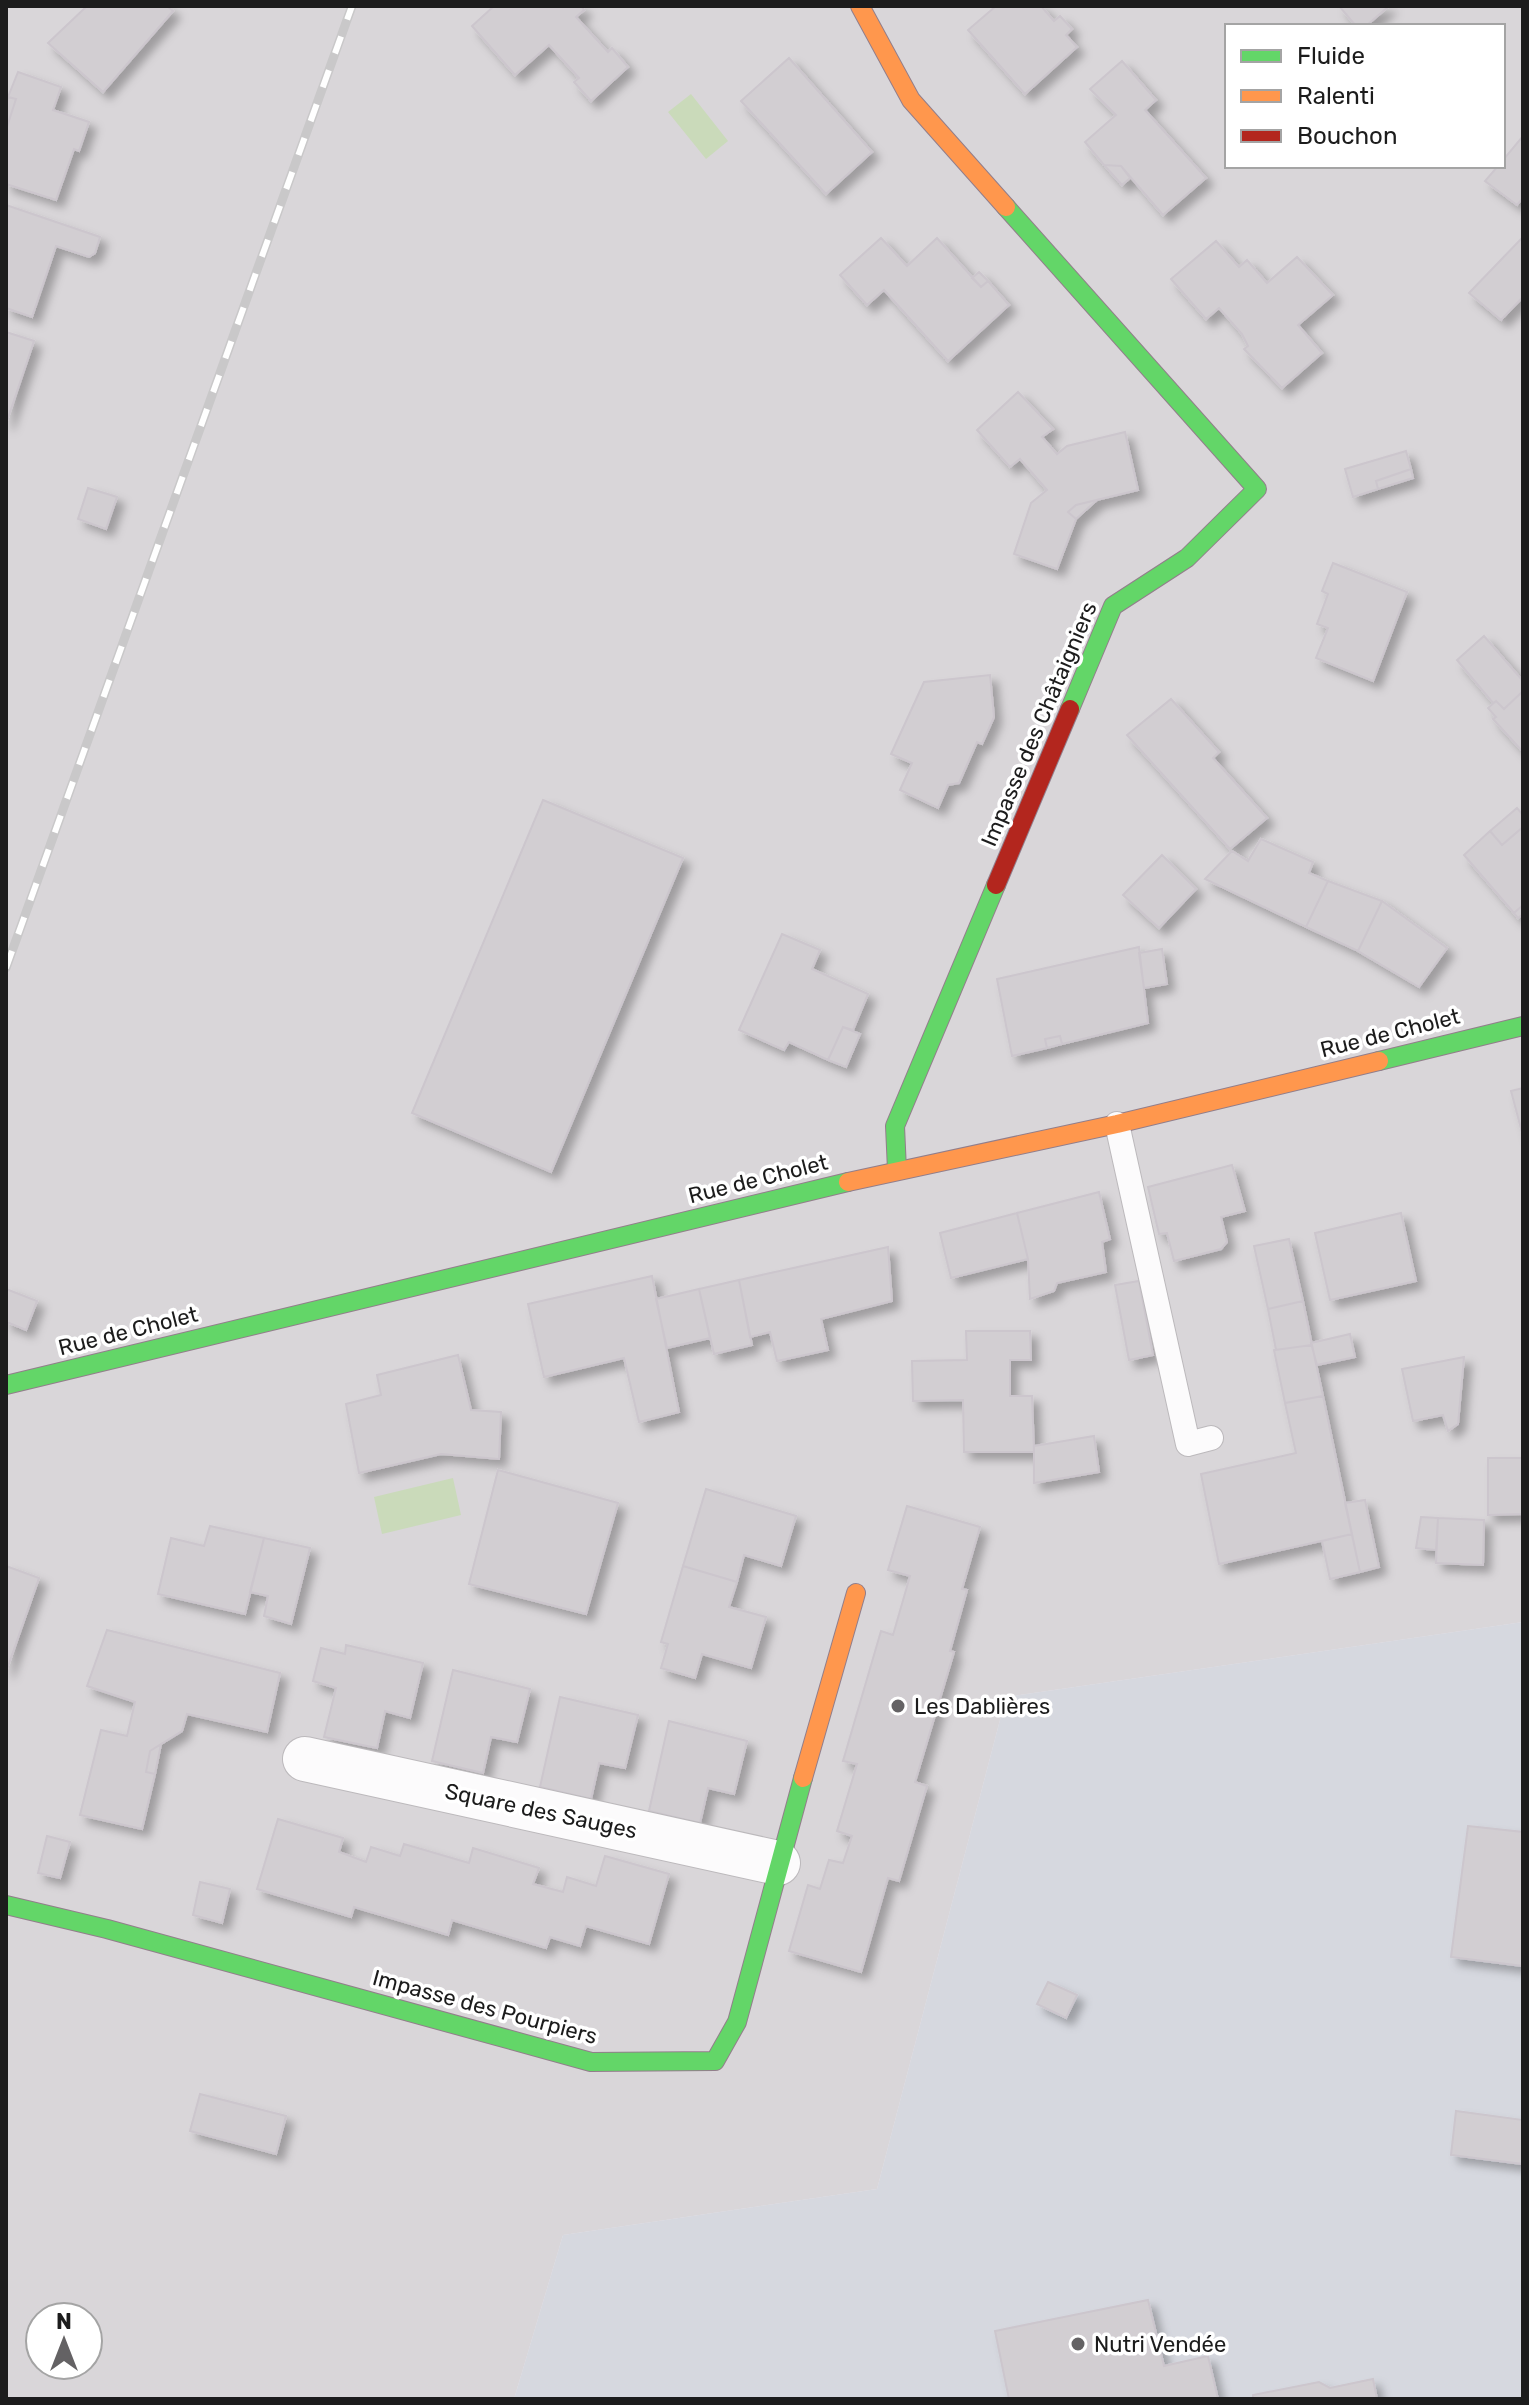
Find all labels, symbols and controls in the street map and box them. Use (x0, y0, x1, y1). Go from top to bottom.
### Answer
legend (1225, 24, 1505, 168)
text: Fluide (1297, 42, 1365, 70)
text: Ralenti (1297, 82, 1375, 110)
text: Bouchon (1297, 122, 1397, 150)
street label: Impasse des Châtaigniers (975, 598, 1103, 850)
street label: Rue de Cholet (1317, 1003, 1463, 1063)
street label: Rue de Cholet (685, 1149, 831, 1209)
street label: Rue de Cholet (55, 1301, 201, 1361)
place label: Les Dablières (914, 1693, 1050, 1720)
marker: Les Dablières (889, 1697, 907, 1715)
street label: Square des Sauges (442, 1777, 640, 1845)
street label: Impasse des Pourpiers (370, 1964, 600, 2050)
north arrow (24, 2301, 104, 2381)
text: N (56, 2308, 72, 2335)
place label: Nutri Vendée (1094, 2331, 1226, 2358)
marker: Nutri Vendée (1069, 2335, 1087, 2353)

